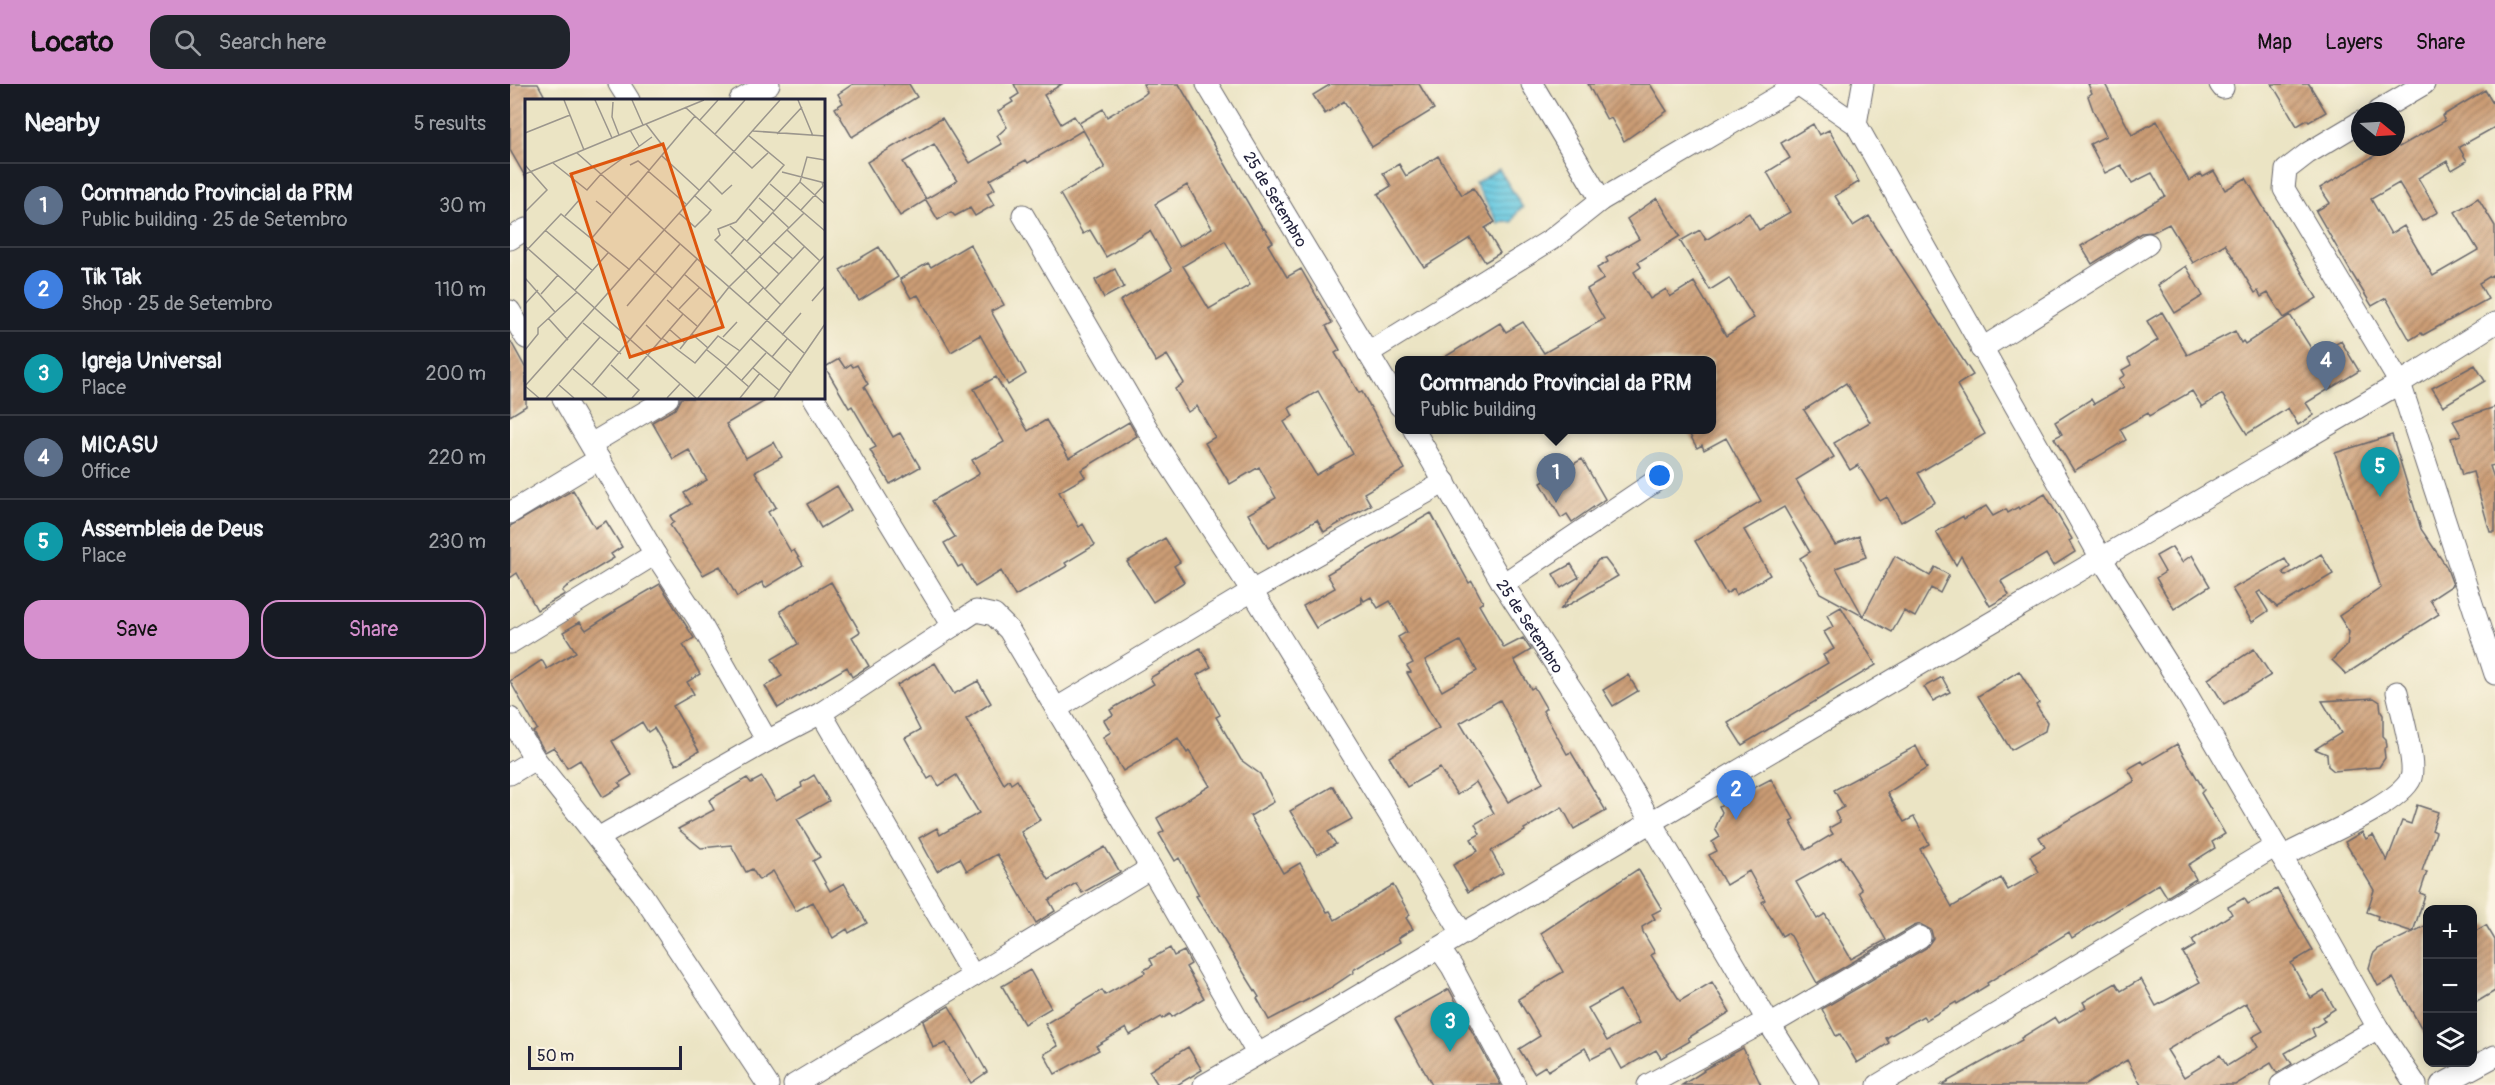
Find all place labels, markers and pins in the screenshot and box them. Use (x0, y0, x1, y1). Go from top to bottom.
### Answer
pin: 4 (2306, 342, 2346, 391)
pin: 5 (2360, 448, 2400, 497)
pin: 1 (1536, 454, 1576, 503)
pin: 2 (1716, 770, 1756, 820)
pin: 3 (1430, 1002, 1470, 1052)

